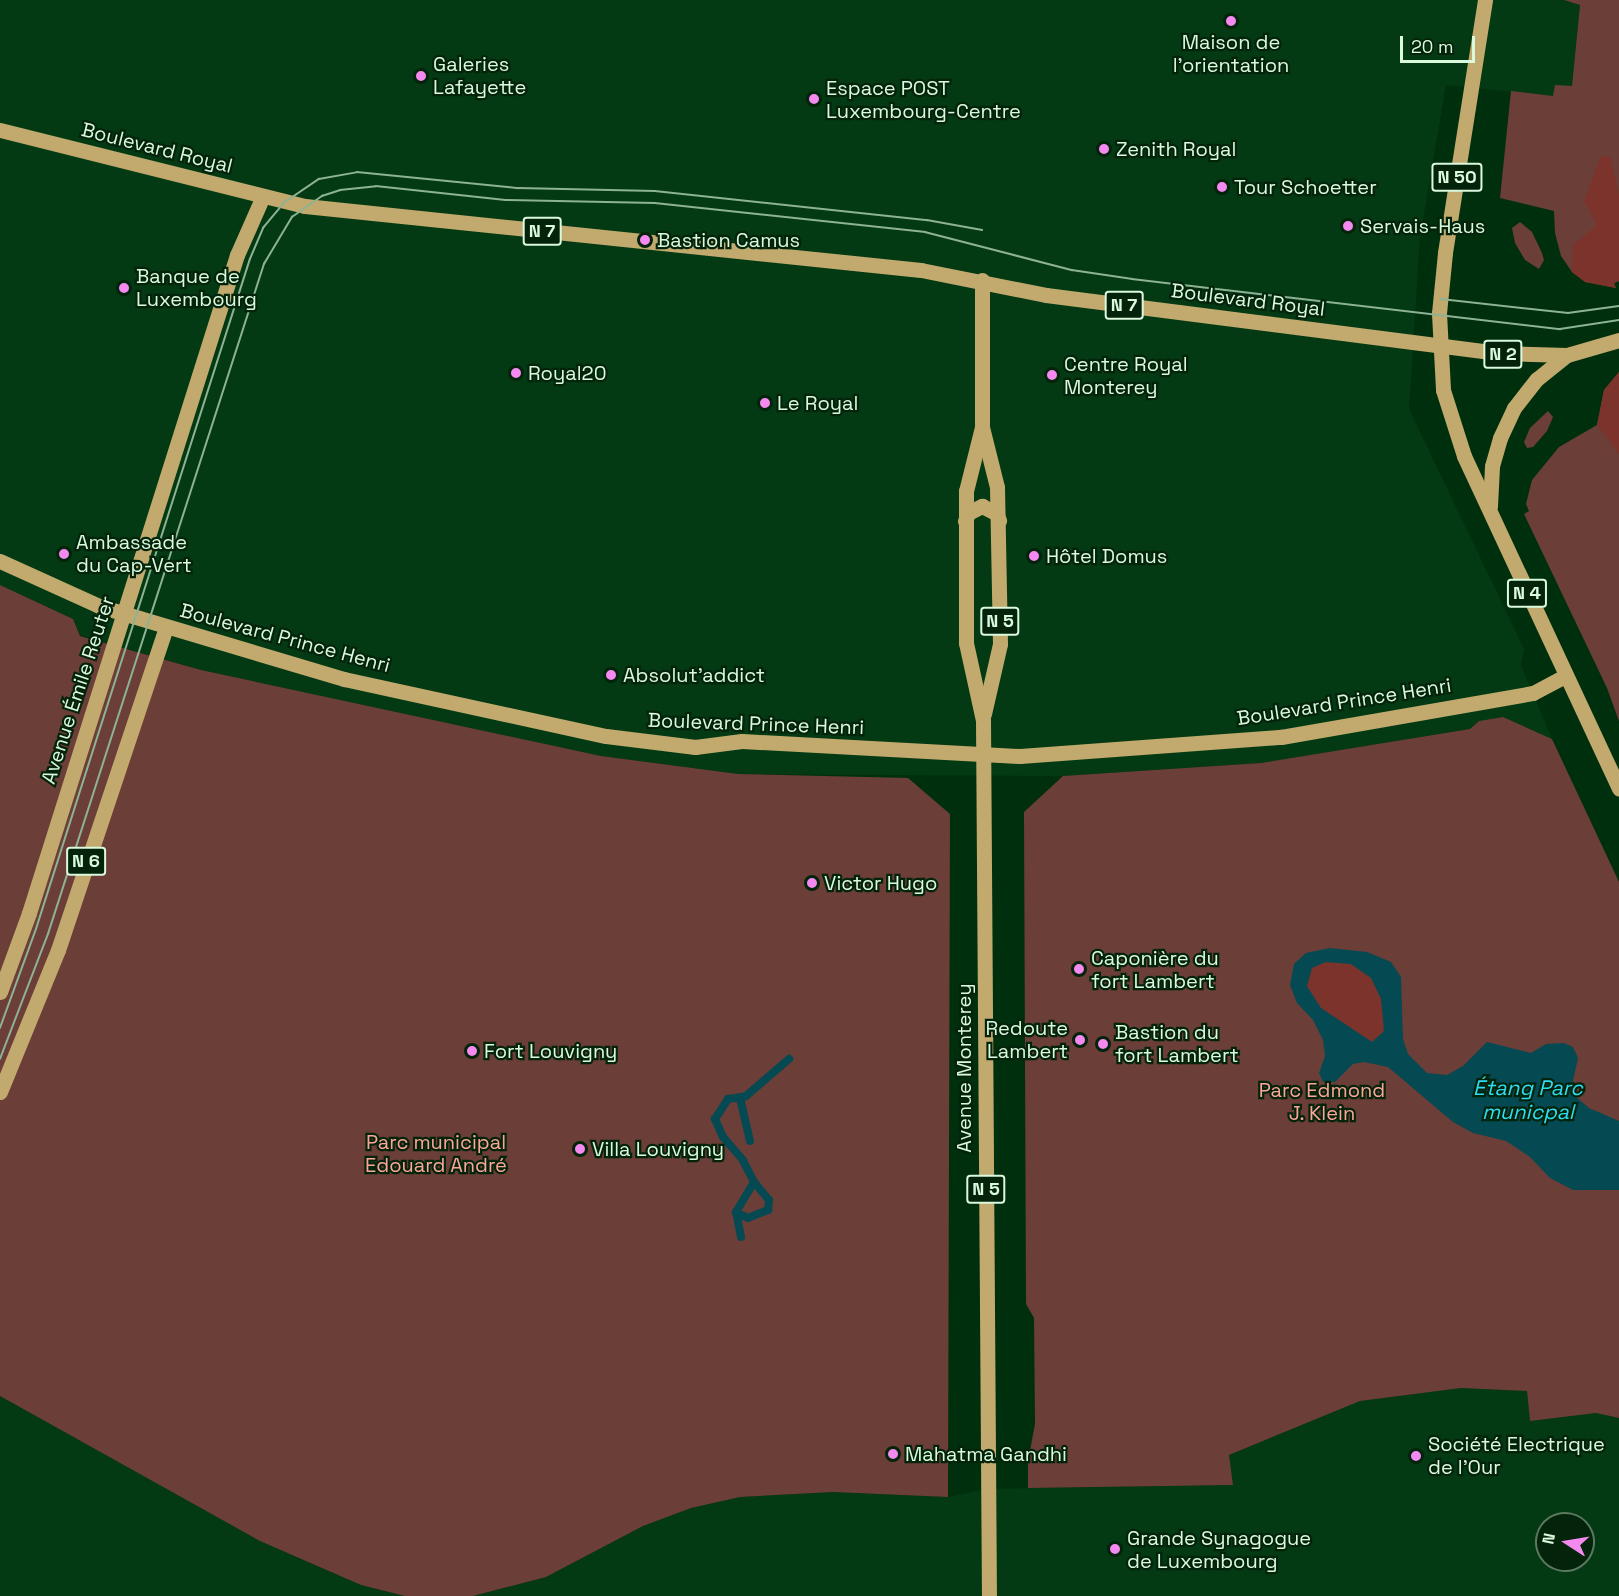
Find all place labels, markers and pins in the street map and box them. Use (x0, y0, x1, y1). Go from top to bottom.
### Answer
marker: Maison de l'orientation (1224, 14, 1238, 28)
place label: Maison de l'orientation (1173, 30, 1289, 77)
place label: Galeries Lafayette (433, 52, 526, 99)
marker: Galeries Lafayette (414, 69, 428, 83)
place label: Espace POST Luxembourg-Centre (826, 76, 1021, 123)
marker: Espace POST Luxembourg-Centre (807, 92, 821, 106)
place label: Zenith Royal (1116, 137, 1236, 161)
marker: Zenith Royal (1097, 142, 1111, 156)
place label: Tour Schoetter (1234, 175, 1377, 199)
marker: Tour Schoetter (1215, 180, 1229, 194)
place label: Servais-Haus (1360, 214, 1485, 238)
marker: Servais-Haus (1341, 219, 1355, 233)
place label: Bastion Camus (657, 228, 800, 252)
marker: Bastion Camus (638, 233, 652, 247)
place label: Banque de Luxembourg (136, 264, 257, 311)
marker: Banque de Luxembourg (117, 281, 131, 295)
place label: Centre Royal Monterey (1064, 352, 1188, 399)
place label: Royal20 (528, 361, 606, 385)
marker: Royal20 (509, 366, 523, 380)
marker: Centre Royal Monterey (1045, 368, 1059, 382)
place label: Le Royal (777, 391, 858, 415)
marker: Le Royal (758, 396, 772, 410)
place label: Ambassade du Cap-Vert (76, 530, 192, 577)
place label: Hôtel Domus (1046, 544, 1167, 568)
marker: Ambassade du Cap-Vert (57, 547, 71, 561)
marker: Hôtel Domus (1027, 549, 1041, 563)
place label: Absolut'addict (623, 663, 765, 687)
marker: Absolut'addict (604, 668, 618, 682)
place label: Victor Hugo (824, 871, 937, 895)
marker: Victor Hugo (805, 876, 819, 890)
place label: Caponière du fort Lambert (1091, 946, 1219, 993)
marker: Caponière du fort Lambert (1072, 962, 1086, 976)
place label: Redoute Lambert (985, 1016, 1068, 1063)
place label: Bastion du fort Lambert (1115, 1020, 1239, 1067)
marker: Redoute Lambert (1073, 1033, 1087, 1047)
marker: Bastion du fort Lambert (1096, 1037, 1110, 1051)
place label: Fort Louvigny (484, 1039, 617, 1063)
marker: Fort Louvigny (465, 1044, 479, 1058)
place label: Villa Louvigny (592, 1137, 724, 1161)
marker: Villa Louvigny (573, 1142, 587, 1156)
place label: Société Electrique de l'Our (1428, 1432, 1605, 1479)
place label: Mahatma Gandhi (905, 1442, 1067, 1466)
marker: Mahatma Gandhi (886, 1447, 900, 1461)
marker: Société Electrique de l'Our (1409, 1449, 1423, 1463)
place label: Grande Synagogue de Luxembourg (1127, 1526, 1311, 1573)
marker: Grande Synagogue de Luxembourg (1108, 1542, 1122, 1556)

